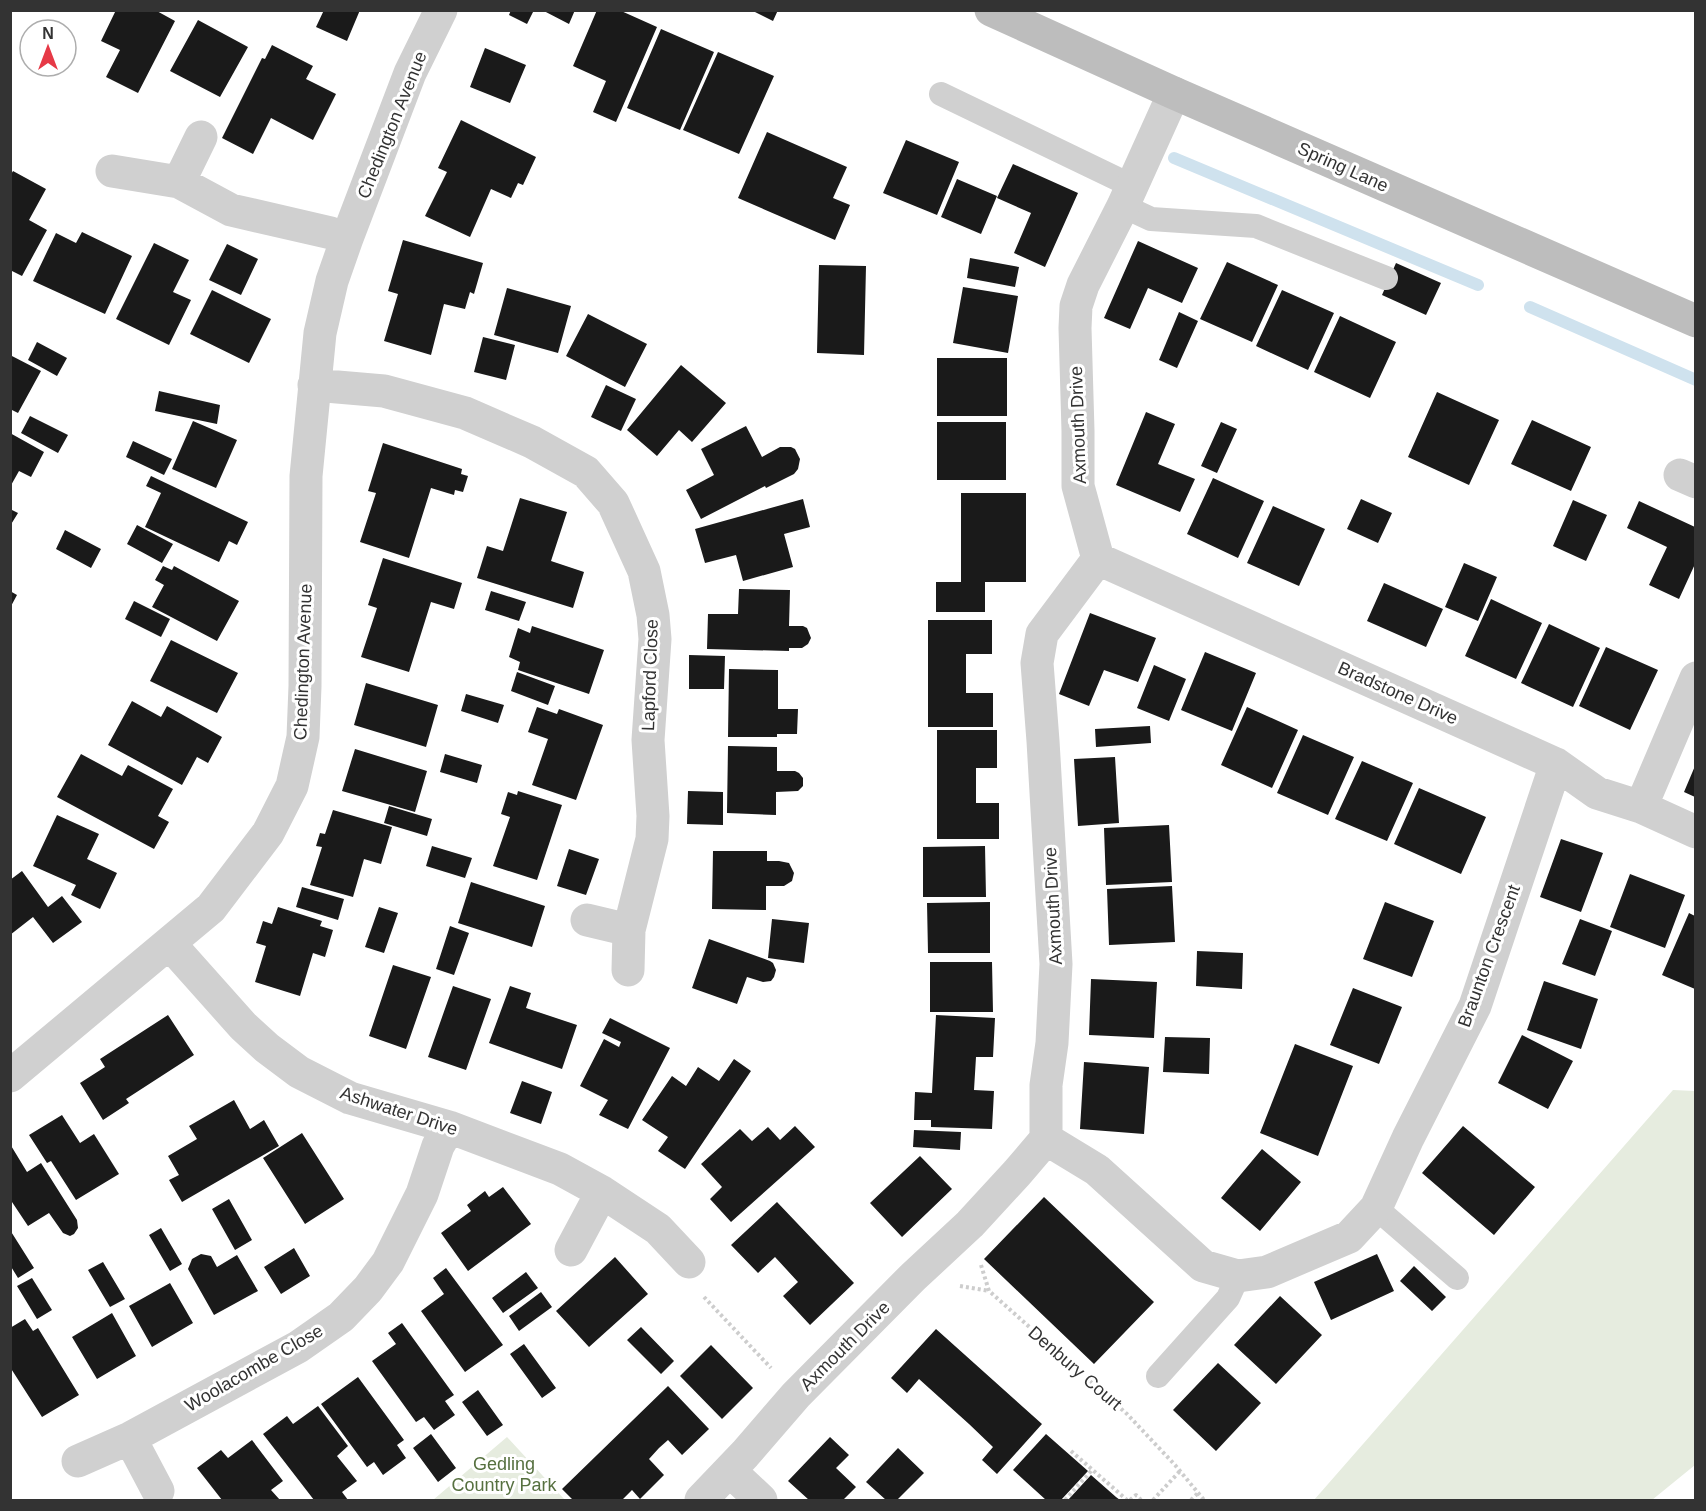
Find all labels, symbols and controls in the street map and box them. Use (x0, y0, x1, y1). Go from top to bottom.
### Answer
north arrow (18, 18, 78, 78)
text: N (42, 25, 54, 42)
street label: Chedington Avenue (353, 49, 431, 201)
street label: Spring Lane (1295, 138, 1391, 196)
street label: Axmouth Drive (1066, 366, 1090, 484)
street label: Chedington Avenue (290, 583, 316, 741)
street label: Lapford Close (638, 619, 662, 731)
street label: Bradstone Drive (1335, 658, 1461, 728)
street label: Axmouth Drive (1040, 847, 1066, 965)
street label: Braunton Crescent (1454, 882, 1524, 1030)
street label: Ashwater Drive (338, 1083, 460, 1139)
street label: Axmouth Drive (796, 1297, 894, 1395)
street label: Woolacombe Close (182, 1320, 326, 1416)
street label: Denbury Court (1024, 1322, 1126, 1414)
park label: Gedling Country Park (451, 1454, 558, 1495)

